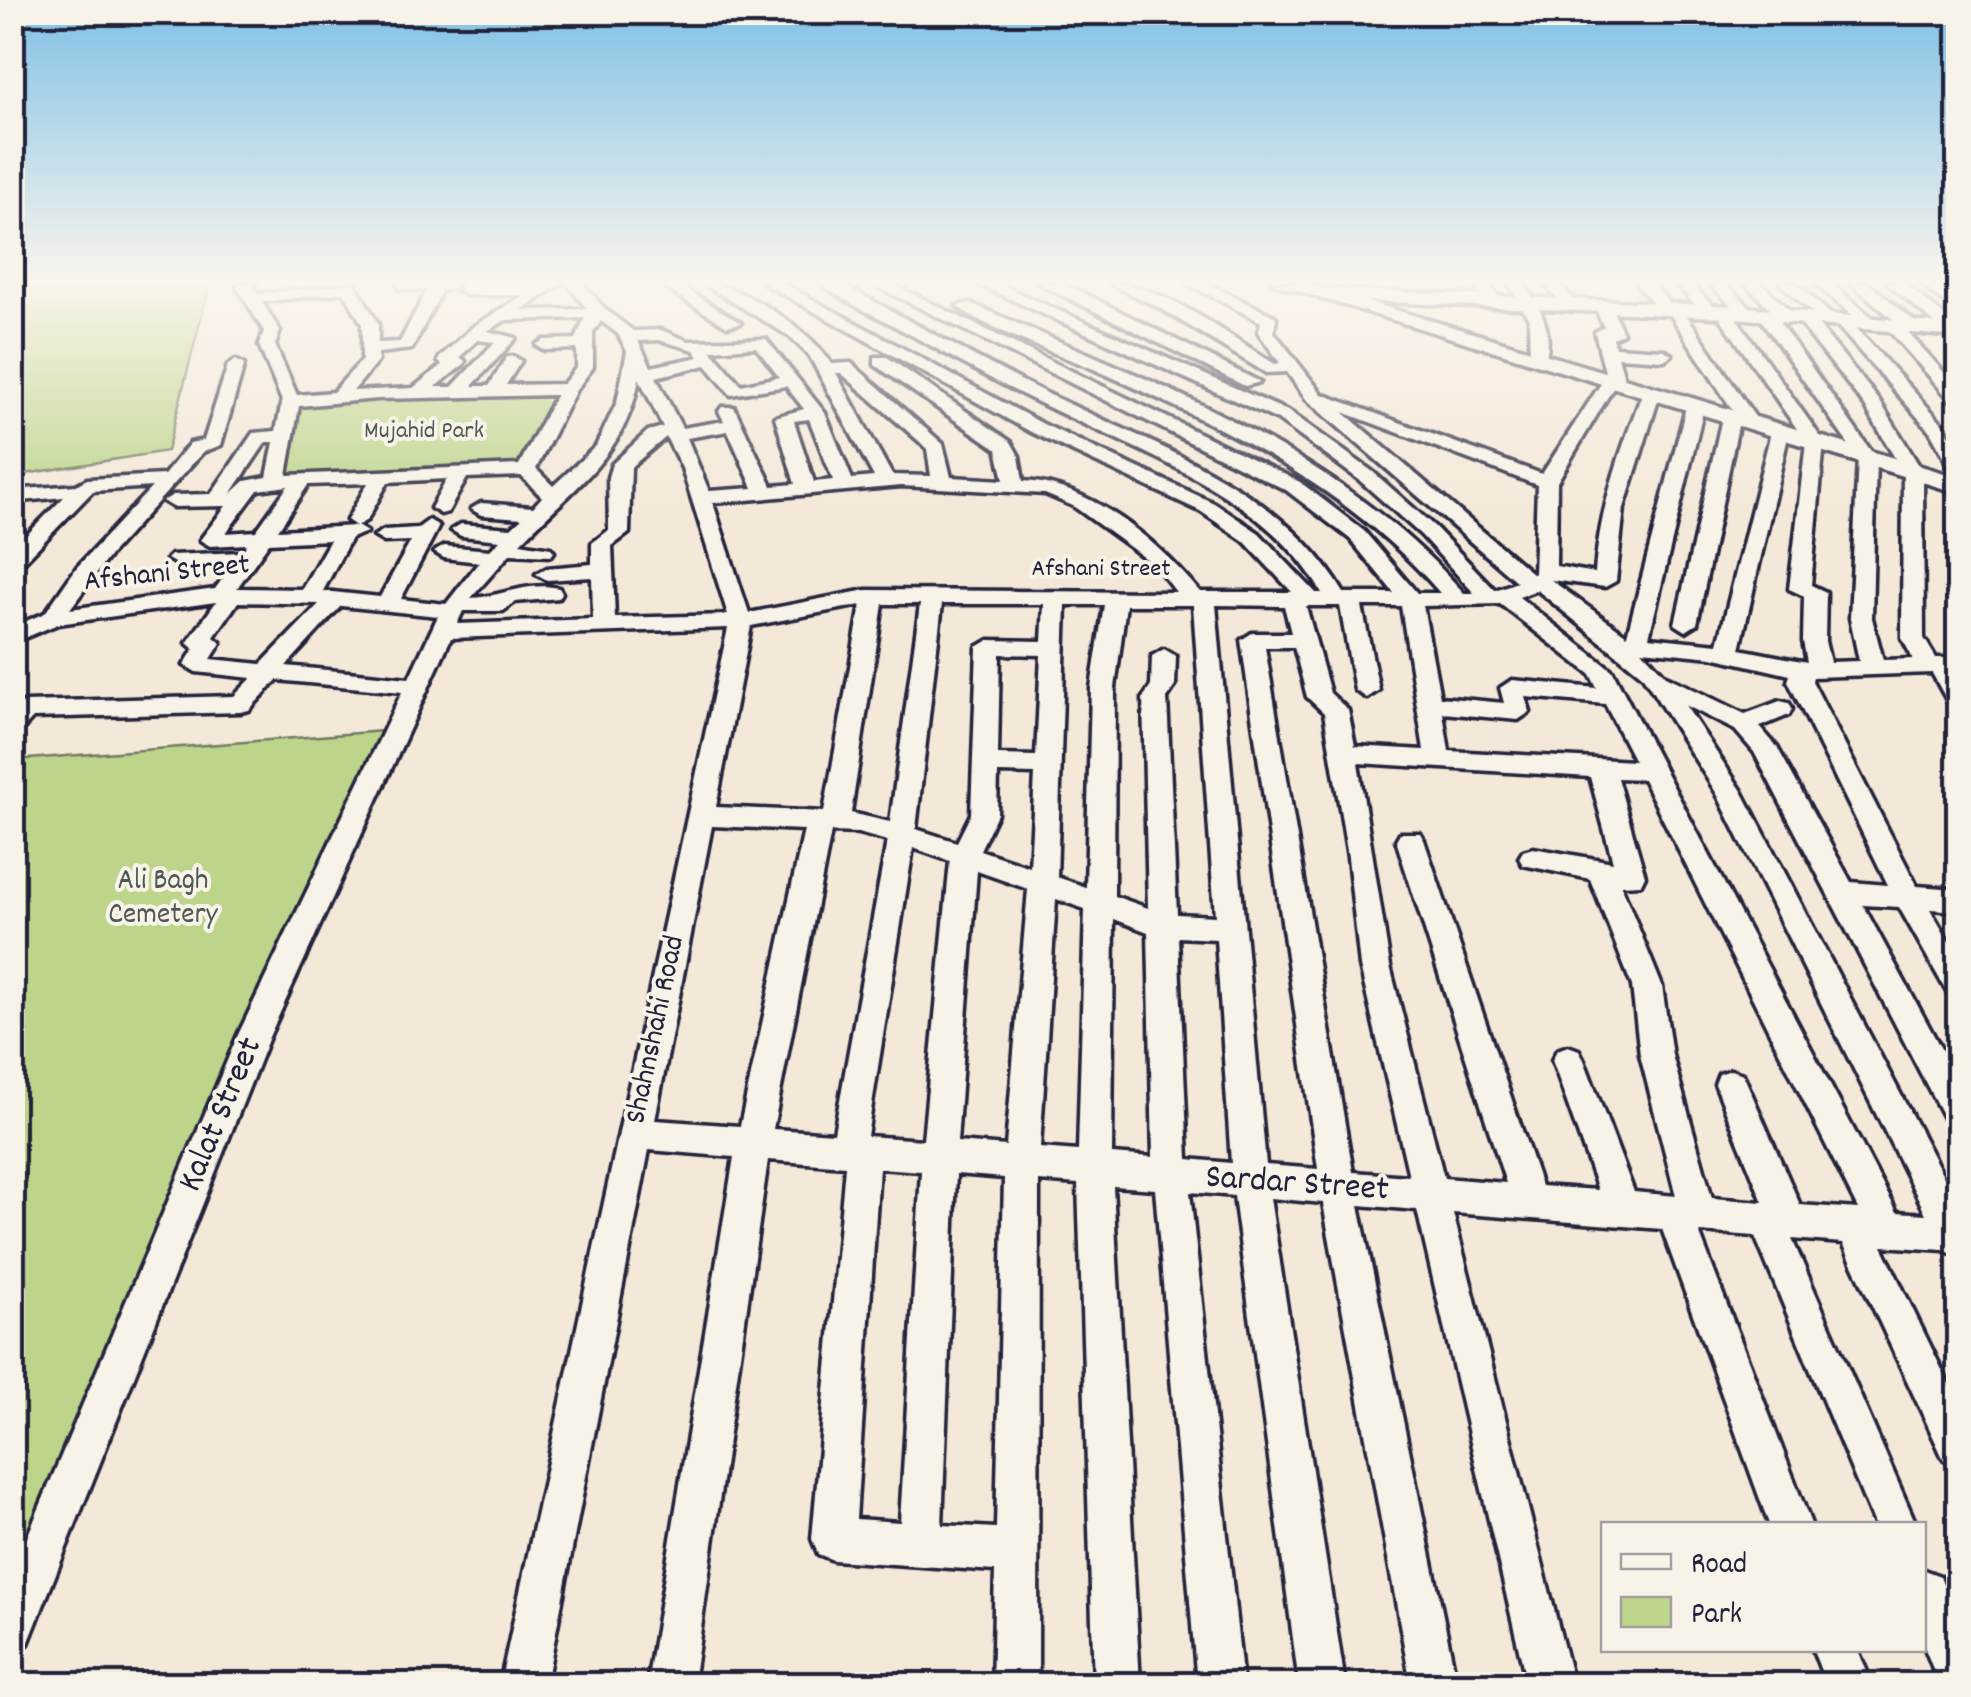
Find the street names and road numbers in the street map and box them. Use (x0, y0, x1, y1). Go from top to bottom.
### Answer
street label: Afshani Street (82, 545, 252, 605)
street label: Afshani Street (1032, 552, 1170, 588)
street label: Shahnshahi Road (616, 932, 698, 1128)
street label: Kalat Street (167, 1030, 277, 1200)
street label: Sardar Street (1204, 1154, 1390, 1216)

